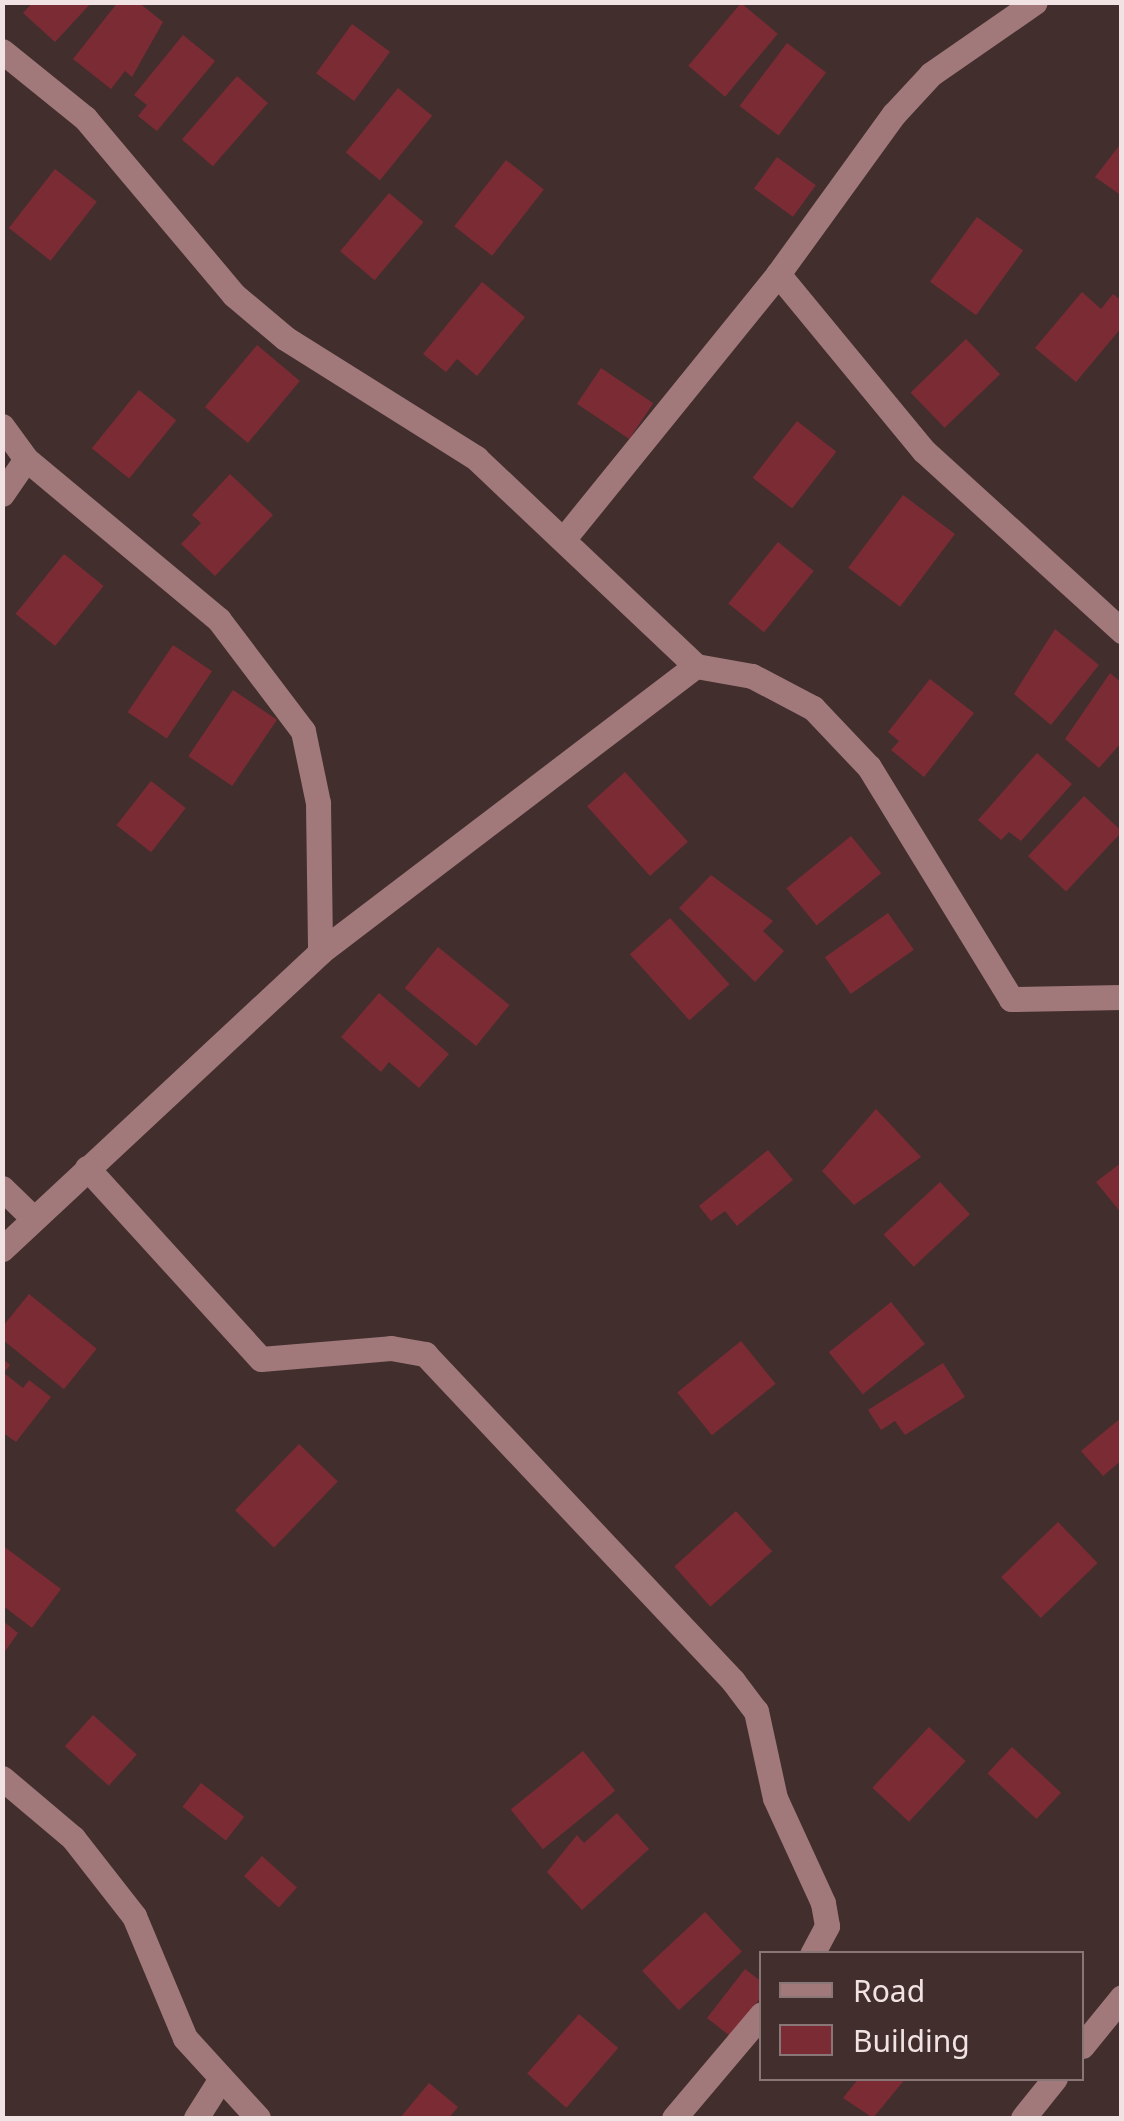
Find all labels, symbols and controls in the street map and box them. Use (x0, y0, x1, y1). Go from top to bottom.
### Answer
legend (759, 1951, 1084, 2081)
text: Road (853, 1970, 925, 2011)
text: Building (853, 2020, 970, 2061)

